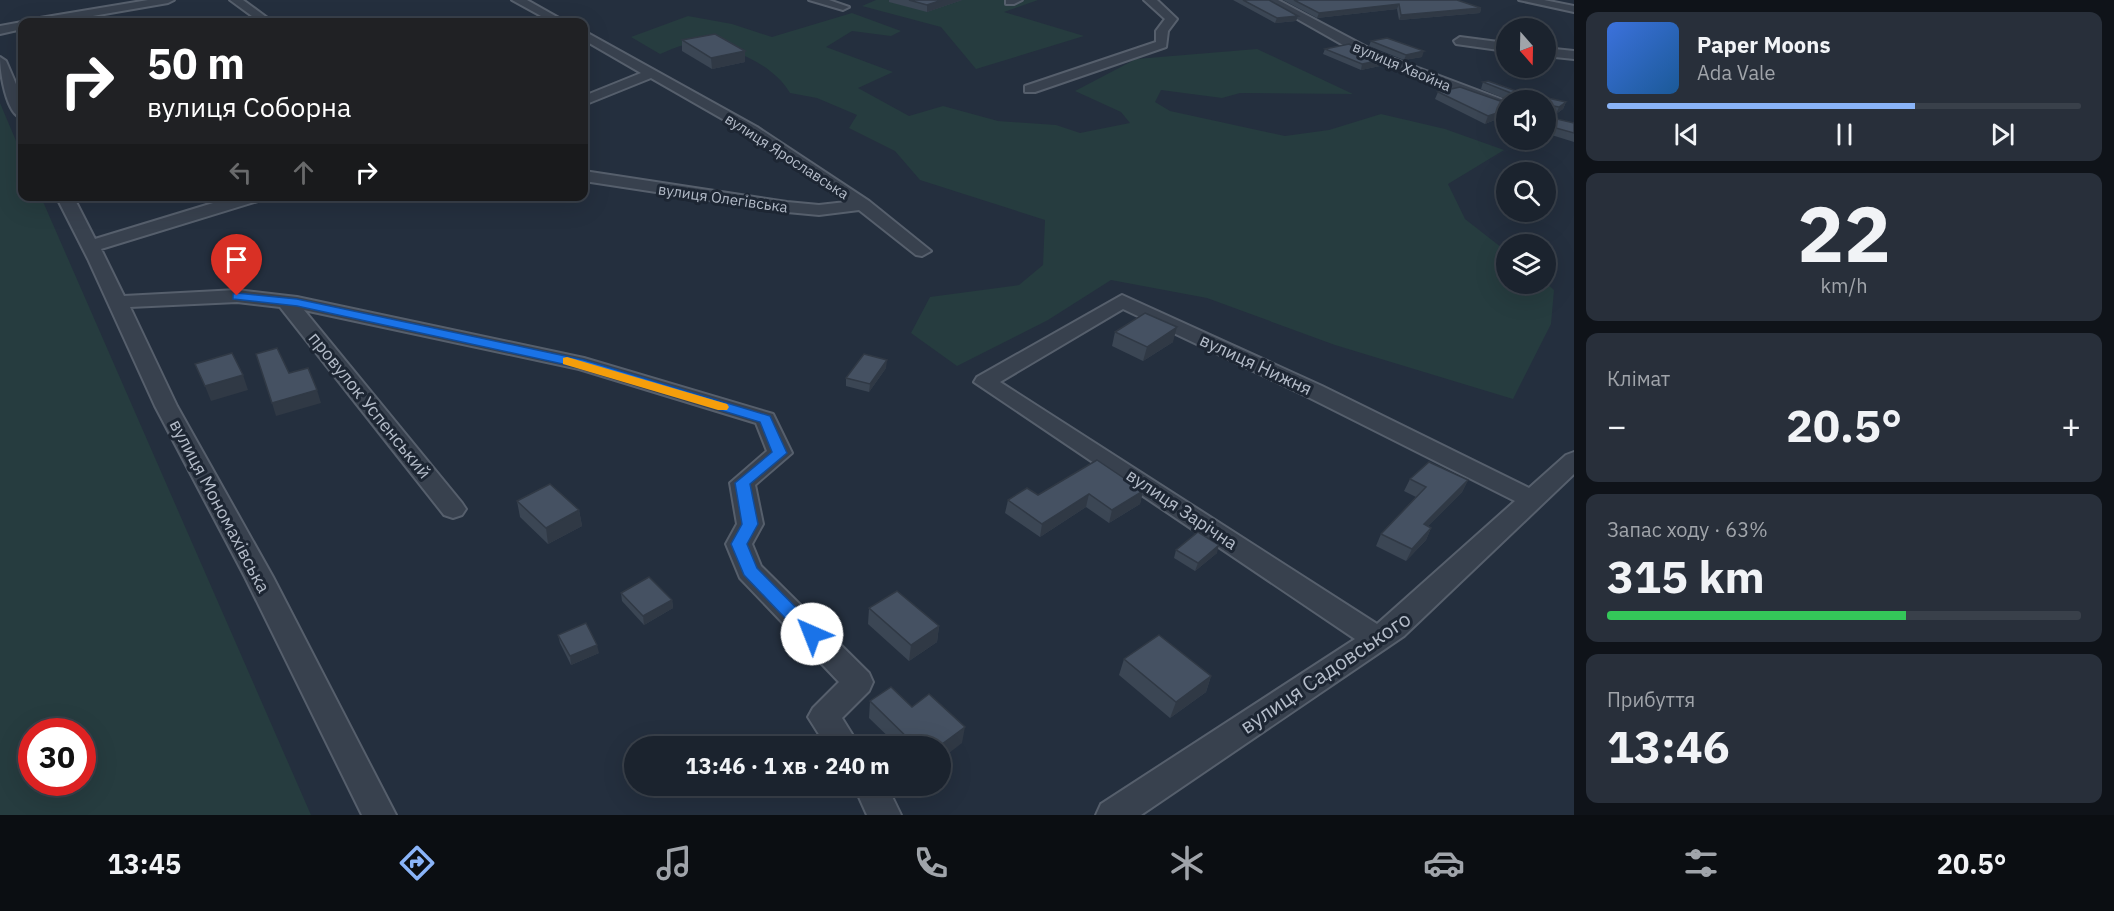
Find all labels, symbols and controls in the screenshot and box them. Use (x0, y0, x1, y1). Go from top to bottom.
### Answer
north arrow (1496, 18, 1556, 78)
map controls (1496, 18, 1556, 294)
text: Paper Moons (1697, 30, 1830, 59)
text: 50 m (147, 36, 245, 91)
street label: вулиця Хвойна (1350, 37, 1454, 95)
icon: right (48, 42, 126, 120)
text: Ada Vale (1697, 59, 1776, 86)
text: вулиця Соборна (147, 89, 351, 124)
button: sound (1496, 90, 1556, 150)
street label: вулиця Ярославська (721, 109, 853, 203)
icon: previous (1670, 118, 1703, 151)
icon: pause (1828, 118, 1861, 151)
icon: next (1986, 118, 2019, 151)
icon: left (224, 156, 257, 189)
icon: ahead (287, 156, 320, 189)
icon: right (350, 156, 383, 189)
button: search (1496, 162, 1556, 222)
street label: вулиця Олегівська (657, 180, 789, 216)
text: 22 (1797, 182, 1891, 283)
pin (211, 234, 262, 296)
button: layers (1496, 234, 1556, 294)
icon: arrive (220, 243, 253, 276)
text: km/h (1820, 272, 1868, 299)
street label: провулок Успенський (304, 327, 436, 483)
street label: вулиця Нижня (1196, 328, 1316, 400)
text: Клімат (1607, 365, 1670, 392)
text: 20.5° (1786, 396, 1902, 454)
text: − (1607, 404, 1627, 447)
text: + (2061, 404, 2081, 447)
street label: вулиця Мономахівська (165, 415, 276, 597)
street label: вулиця Зарічна (1122, 463, 1242, 555)
text: Запас ходу · 63% (1607, 516, 1768, 543)
text: 315 km (1607, 547, 1765, 605)
position arrow (780, 602, 844, 666)
street label: вулиця Садовського (1234, 604, 1416, 740)
text: Прибуття (1607, 686, 1695, 713)
text: 13:46 (1607, 717, 1730, 775)
speed limit sign: 30 (18, 718, 96, 796)
text: 13:46 · 1 хв · 240 m (685, 751, 890, 780)
icon: directions (396, 842, 438, 884)
icon: music (653, 842, 695, 884)
icon: phone (910, 842, 952, 884)
icon: climate (1166, 842, 1208, 884)
icon: car (1423, 842, 1465, 884)
icon: filters (1680, 842, 1722, 884)
text: 13:45 (107, 846, 181, 881)
text: 20.5° (1937, 846, 2006, 881)

